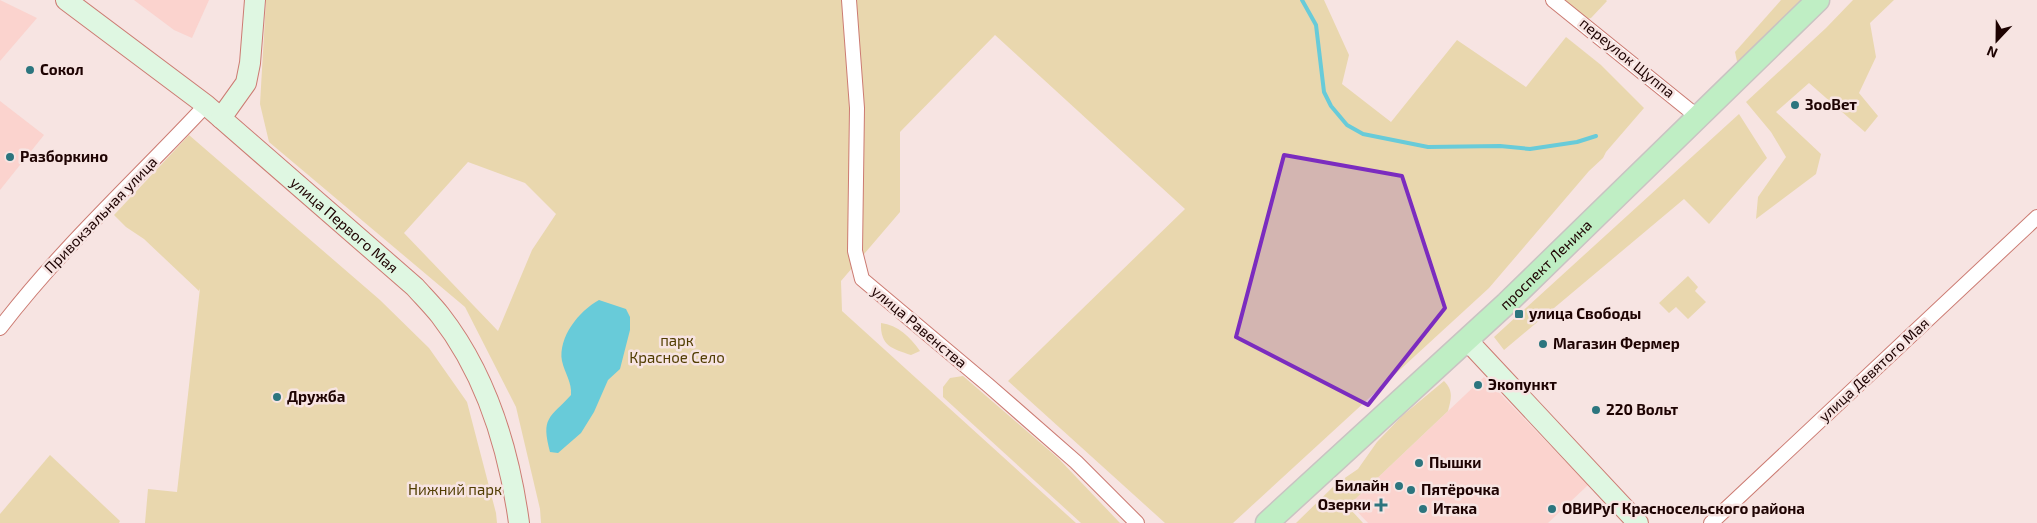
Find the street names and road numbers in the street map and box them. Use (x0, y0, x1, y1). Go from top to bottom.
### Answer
street label: переулок Щуппа (1576, 13, 1679, 102)
street label: Привокзальная улица (40, 152, 161, 277)
street label: улица Первого Мая (286, 173, 402, 276)
street label: проспект Ленина (1496, 216, 1595, 313)
street label: улица Равенства (868, 281, 971, 372)
street label: улица Девятого Мая (1814, 313, 1933, 426)

